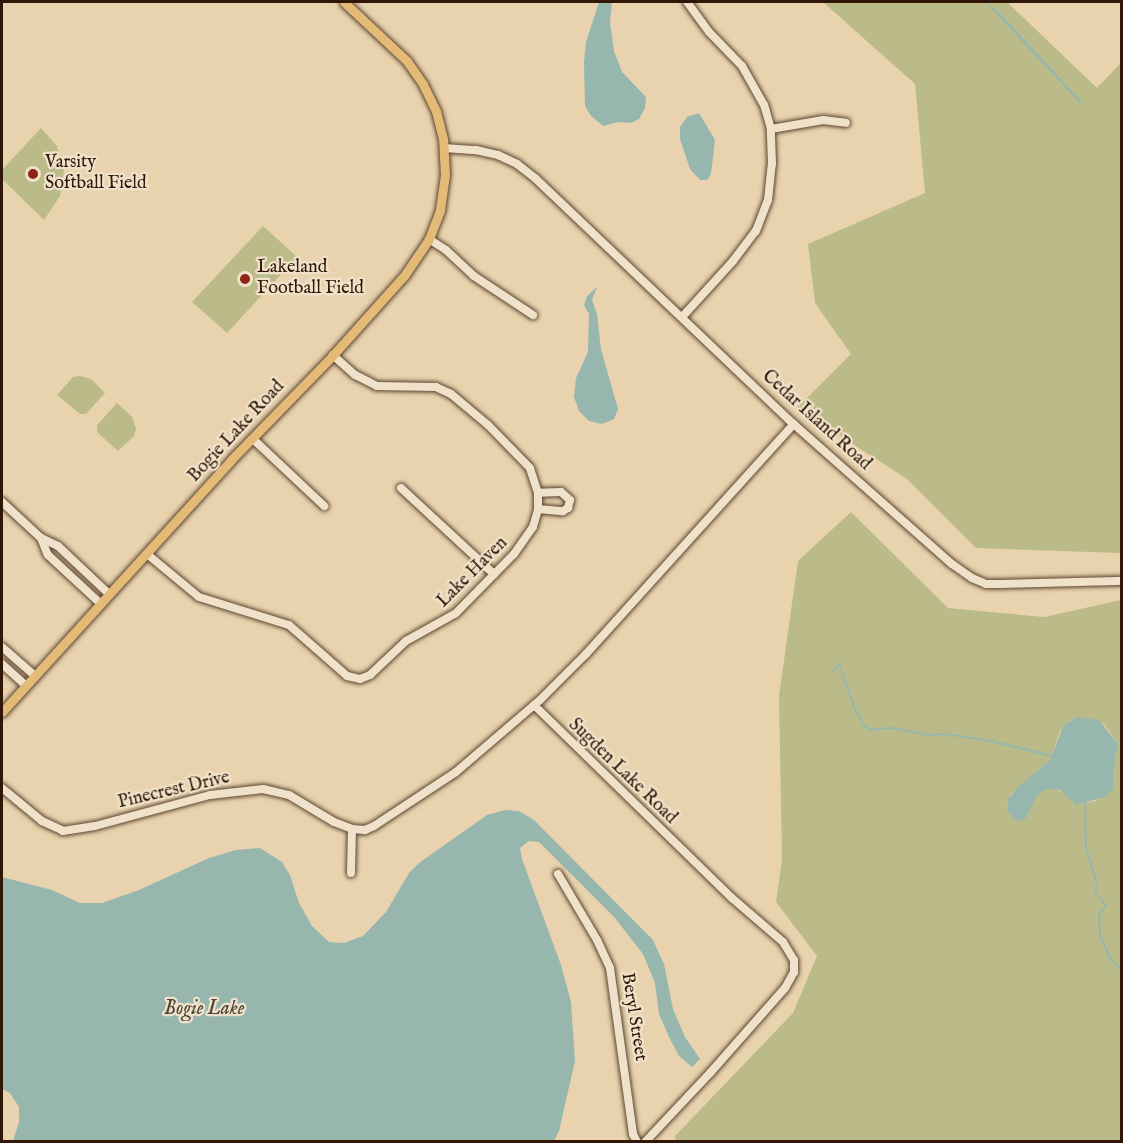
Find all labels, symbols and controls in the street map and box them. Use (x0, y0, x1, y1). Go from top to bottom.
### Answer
place label: Varsity Softball Field (45, 153, 147, 195)
marker: Varsity Softball Field (26, 167, 40, 181)
place label: Lakeland Football Field (257, 258, 364, 300)
marker: Lakeland Football Field (238, 272, 252, 286)
street label: Cedar Island Road (757, 366, 875, 476)
street label: Bogie Lake Road (184, 377, 290, 487)
street label: Lake Haven (433, 533, 513, 613)
street label: Sugden Lake Road (563, 715, 681, 829)
street label: Pinecrest Drive (116, 768, 232, 814)
street label: Beryl Street (615, 971, 651, 1063)
water label: Bogie Lake (164, 996, 244, 1020)

